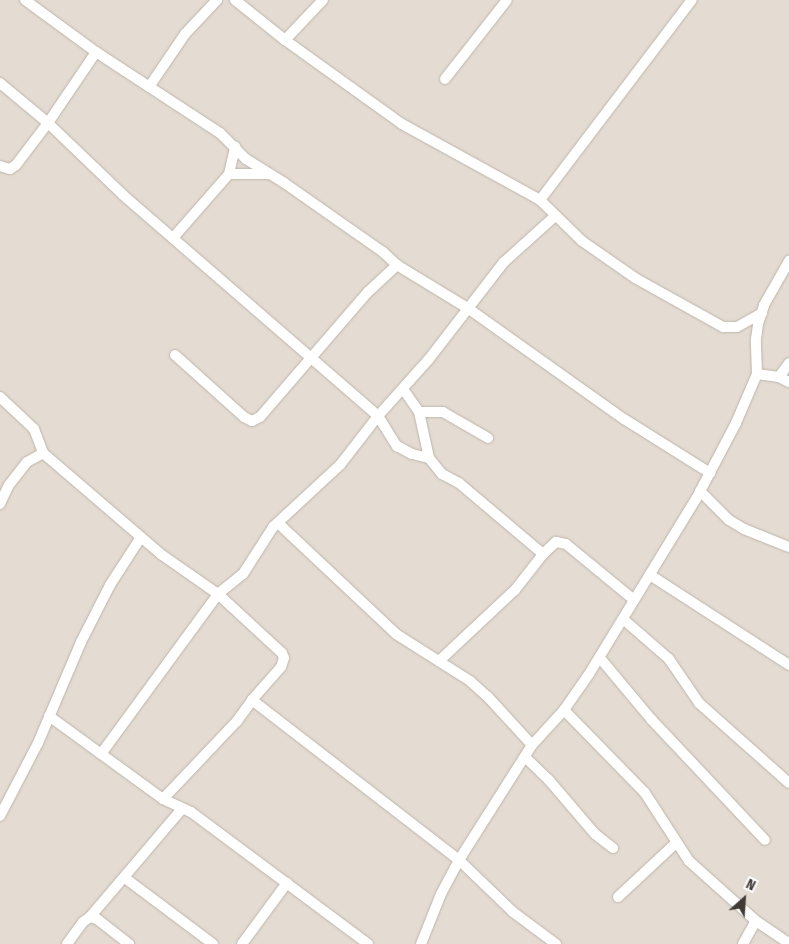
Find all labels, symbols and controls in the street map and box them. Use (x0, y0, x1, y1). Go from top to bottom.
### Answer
north arrow (719, 874, 769, 924)
text: N (743, 876, 758, 895)

